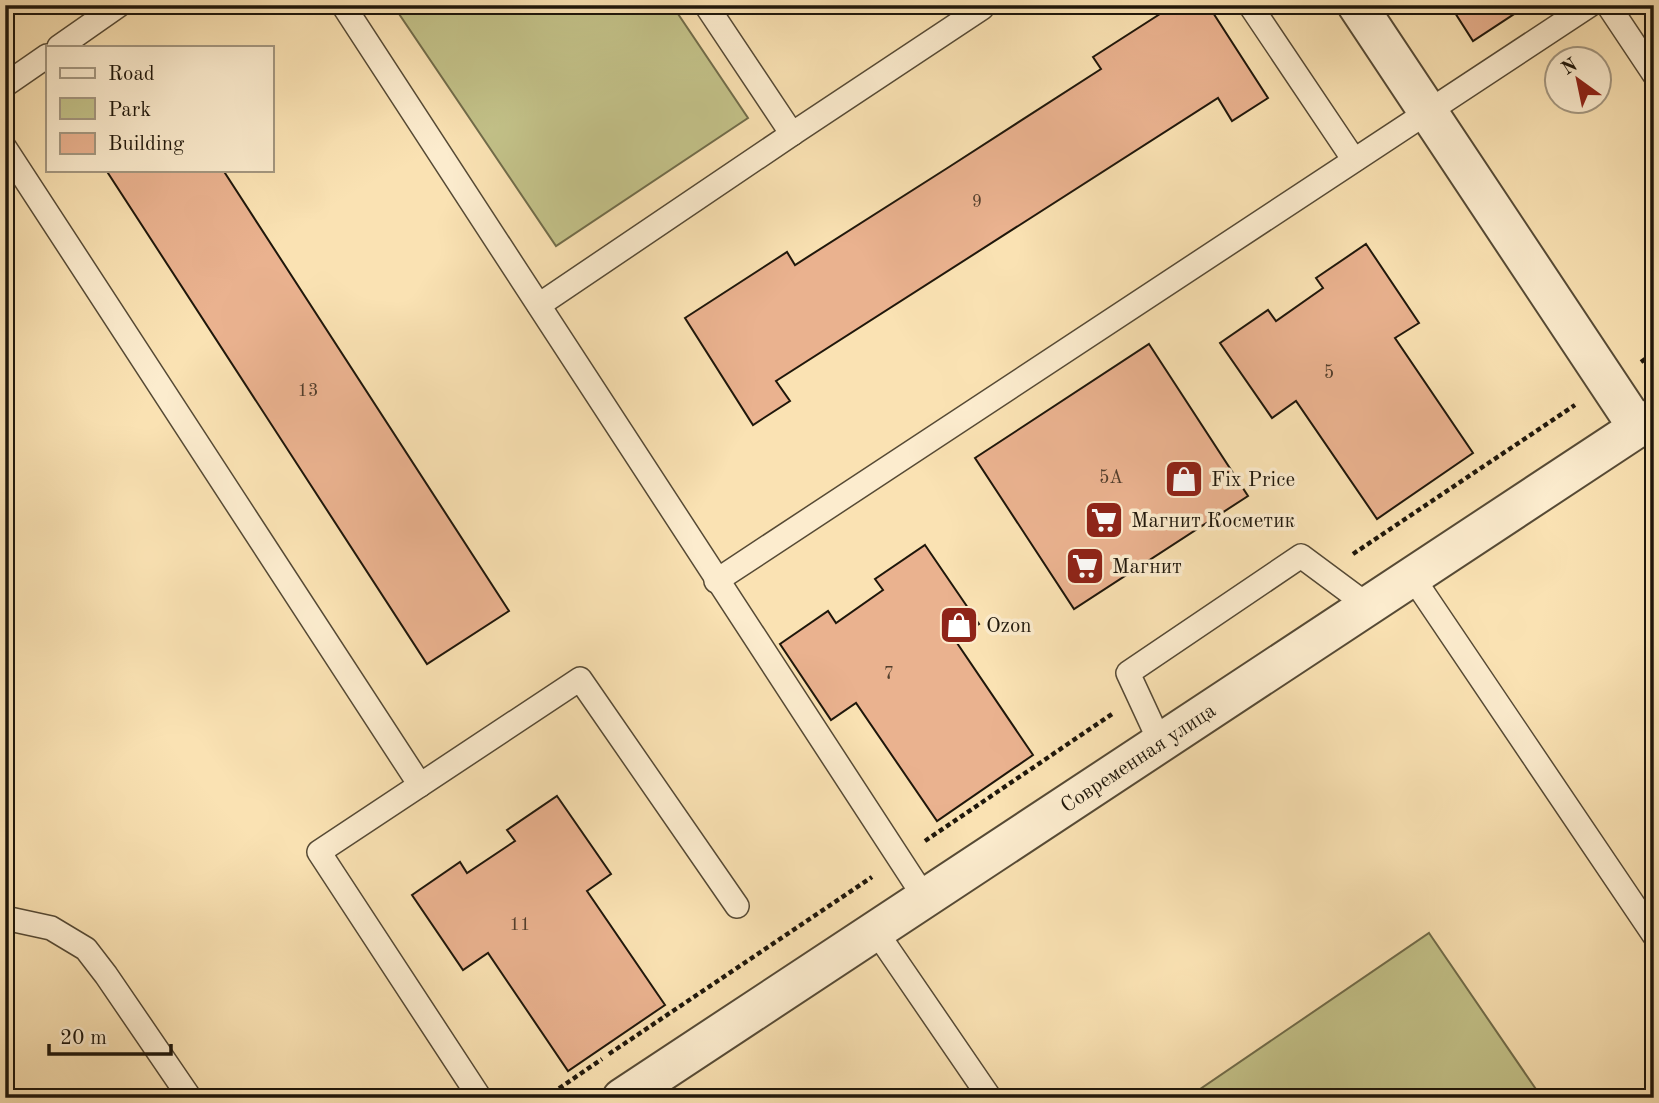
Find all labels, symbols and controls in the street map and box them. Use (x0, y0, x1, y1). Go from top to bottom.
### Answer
legend (46, 46, 273, 172)
north arrow (1544, 46, 1614, 116)
text: N (1559, 56, 1582, 80)
text: Road (108, 64, 155, 85)
text: Park (108, 100, 151, 121)
text: Building (108, 134, 185, 155)
house number: 9 (972, 193, 982, 211)
house number: 5 (1324, 364, 1334, 382)
house number: 13 (298, 382, 318, 400)
shop icon: Fix Price (1163, 458, 1205, 500)
house number: 5А (1099, 469, 1123, 487)
place label: Fix Price (1211, 470, 1295, 491)
supermarket icon: Магнит Косметик (1083, 499, 1125, 541)
place label: Магнит Косметик (1131, 511, 1296, 532)
supermarket icon: Магнит (1064, 545, 1106, 587)
place label: Магнит (1112, 557, 1182, 578)
shop icon: Ozon (938, 604, 980, 646)
place label: Ozon (986, 616, 1032, 637)
house number: 7 (884, 665, 894, 683)
street label: Современная улица (1057, 700, 1220, 817)
house number: 11 (510, 916, 530, 934)
scale bar (49, 1012, 172, 1056)
text: 20 m (60, 1028, 107, 1049)

